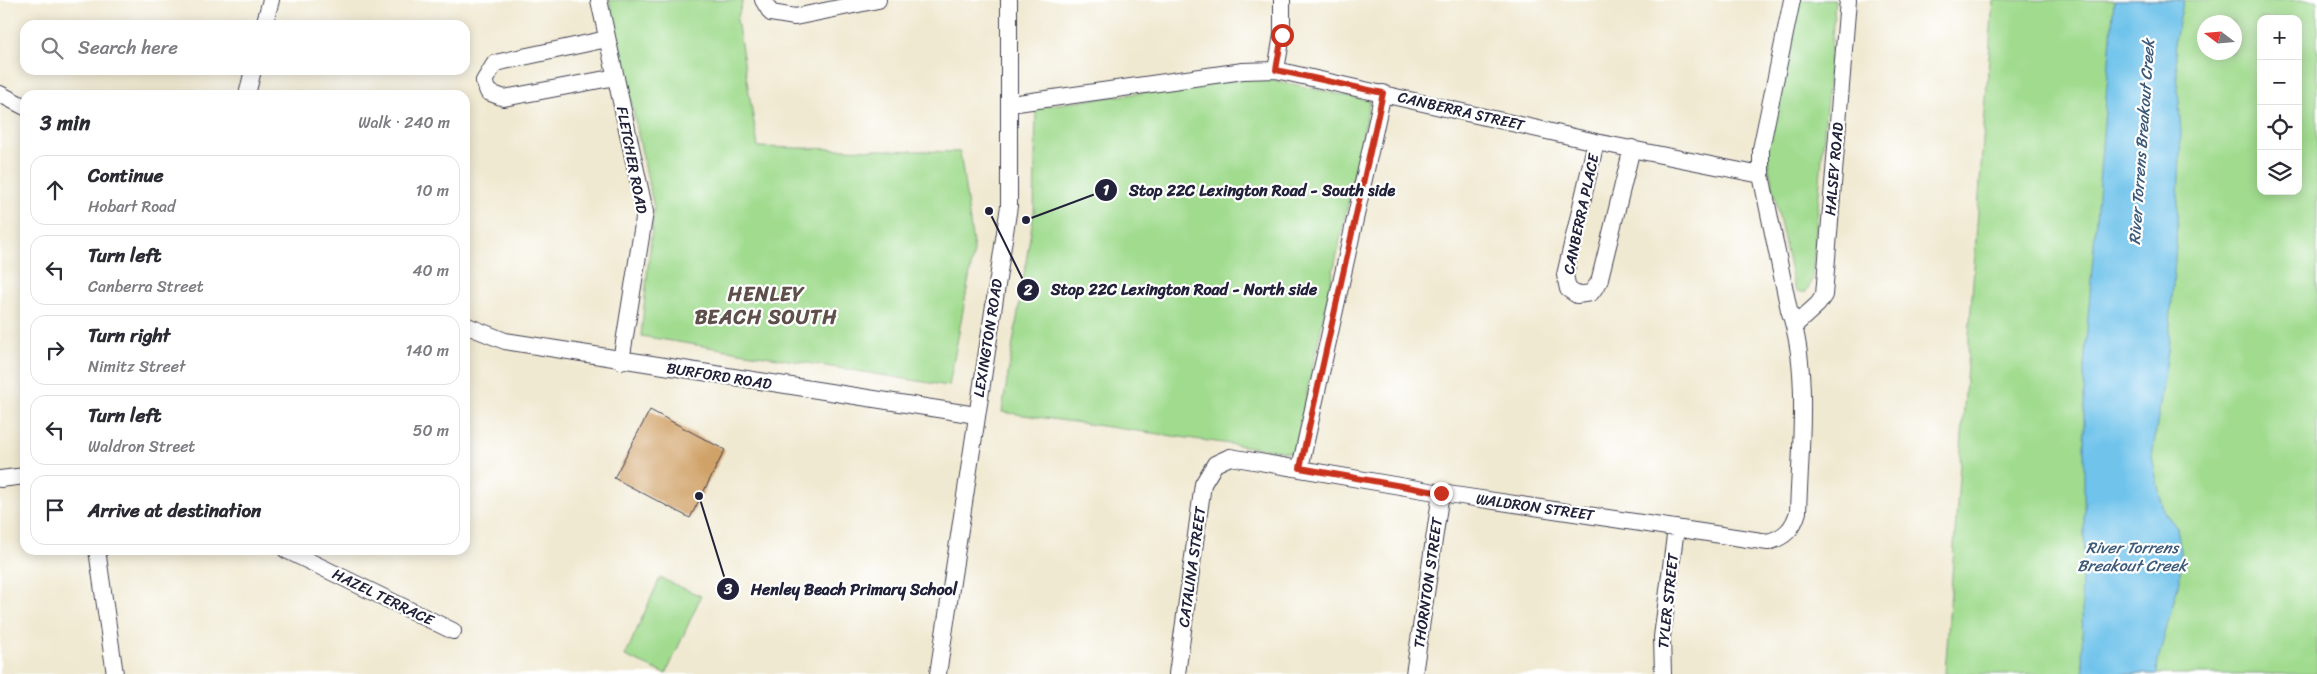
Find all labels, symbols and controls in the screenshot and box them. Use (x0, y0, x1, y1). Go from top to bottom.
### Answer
north arrow (2197, 15, 2242, 60)
map controls (2257, 15, 2302, 195)
button: + (2257, 15, 2302, 60)
search box (20, 20, 470, 75)
route start (1271, 24, 1294, 47)
text: Search here (78, 31, 178, 64)
icon: search (38, 34, 66, 62)
water label: River Torrens Breakout Creek (2120, 36, 2163, 246)
button: − (2257, 60, 2302, 105)
street label: CANBERRA STREET (1395, 84, 1528, 139)
text: 3 min (40, 104, 90, 142)
street label: FLETCHER ROAD (609, 104, 655, 216)
button: locate (2257, 105, 2302, 150)
text: Walk · 240 m (358, 108, 450, 137)
street label: HALSEY ROAD (1817, 121, 1851, 217)
street label: CANBERRA PLACE (1556, 150, 1607, 277)
button: layers (2257, 150, 2302, 195)
text: Continue (88, 159, 164, 192)
callout: Stop 22C Lexington Road - South side (1093, 175, 1406, 206)
icon: ahead (41, 176, 69, 204)
text: 10 m (416, 176, 449, 205)
text: Stop 22C Lexington Road - South side (1128, 176, 1395, 205)
text: 1 (1103, 177, 1110, 203)
text: Hobart Road (88, 192, 176, 221)
text: Turn left (88, 239, 161, 272)
icon: left (41, 256, 69, 284)
text: 40 m (412, 256, 449, 285)
text: Canberra Street (88, 272, 204, 301)
callout: Stop 22C Lexington Road - North side (1016, 274, 1327, 305)
text: Stop 22C Lexington Road - North side (1050, 275, 1318, 304)
district label: HENLEY BEACH SOUTH (695, 277, 837, 335)
street label: LEXINGTON ROAD (966, 277, 1010, 399)
text: 2 (1023, 277, 1033, 303)
text: Turn right (88, 319, 170, 352)
icon: right (41, 336, 69, 364)
text: 140 m (406, 336, 449, 365)
text: Nimitz Street (88, 352, 185, 381)
street label: BURFORD ROAD (665, 355, 773, 397)
text: Turn left (88, 399, 161, 432)
icon: left (41, 416, 69, 444)
text: 50 m (413, 416, 449, 445)
text: Waldron Street (88, 432, 195, 461)
route end (1430, 482, 1453, 505)
street label: WALDRON STREET (1474, 486, 1597, 528)
text: Arrive at destination (88, 494, 261, 527)
icon: arrive (41, 496, 69, 524)
street label: CATALINA STREET (1171, 504, 1213, 629)
street label: THORNTON STREET (1406, 514, 1450, 650)
water label: River Torrens Breakout Creek (2077, 533, 2189, 580)
street label: TYLER STREET (1650, 551, 1686, 650)
street label: HAZEL TERRACE (328, 561, 440, 634)
callout: Henley Beach Primary School (715, 574, 968, 605)
text: Henley Beach Primary School (750, 575, 959, 604)
text: 3 (723, 576, 733, 602)

